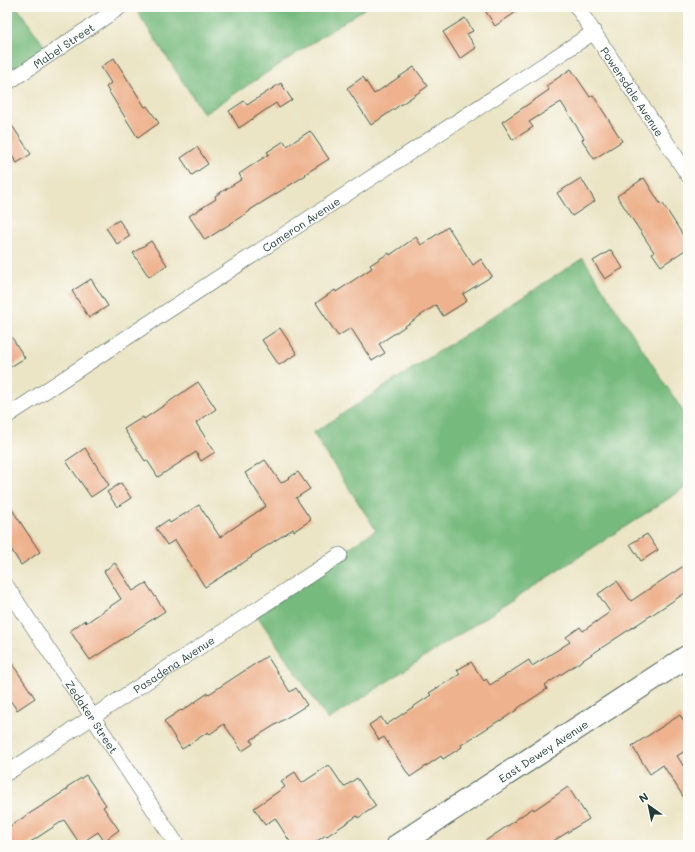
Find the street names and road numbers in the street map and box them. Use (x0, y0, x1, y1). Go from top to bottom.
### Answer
street label: Mabel Street (30, 19, 97, 71)
street label: Powersdale Avenue (598, 44, 668, 139)
street label: Cameron Avenue (259, 193, 343, 255)
street label: Pasadena Avenue (130, 632, 217, 696)
street label: Zedaker Street (63, 677, 122, 756)
street label: East Dewey Avenue (495, 716, 591, 785)

